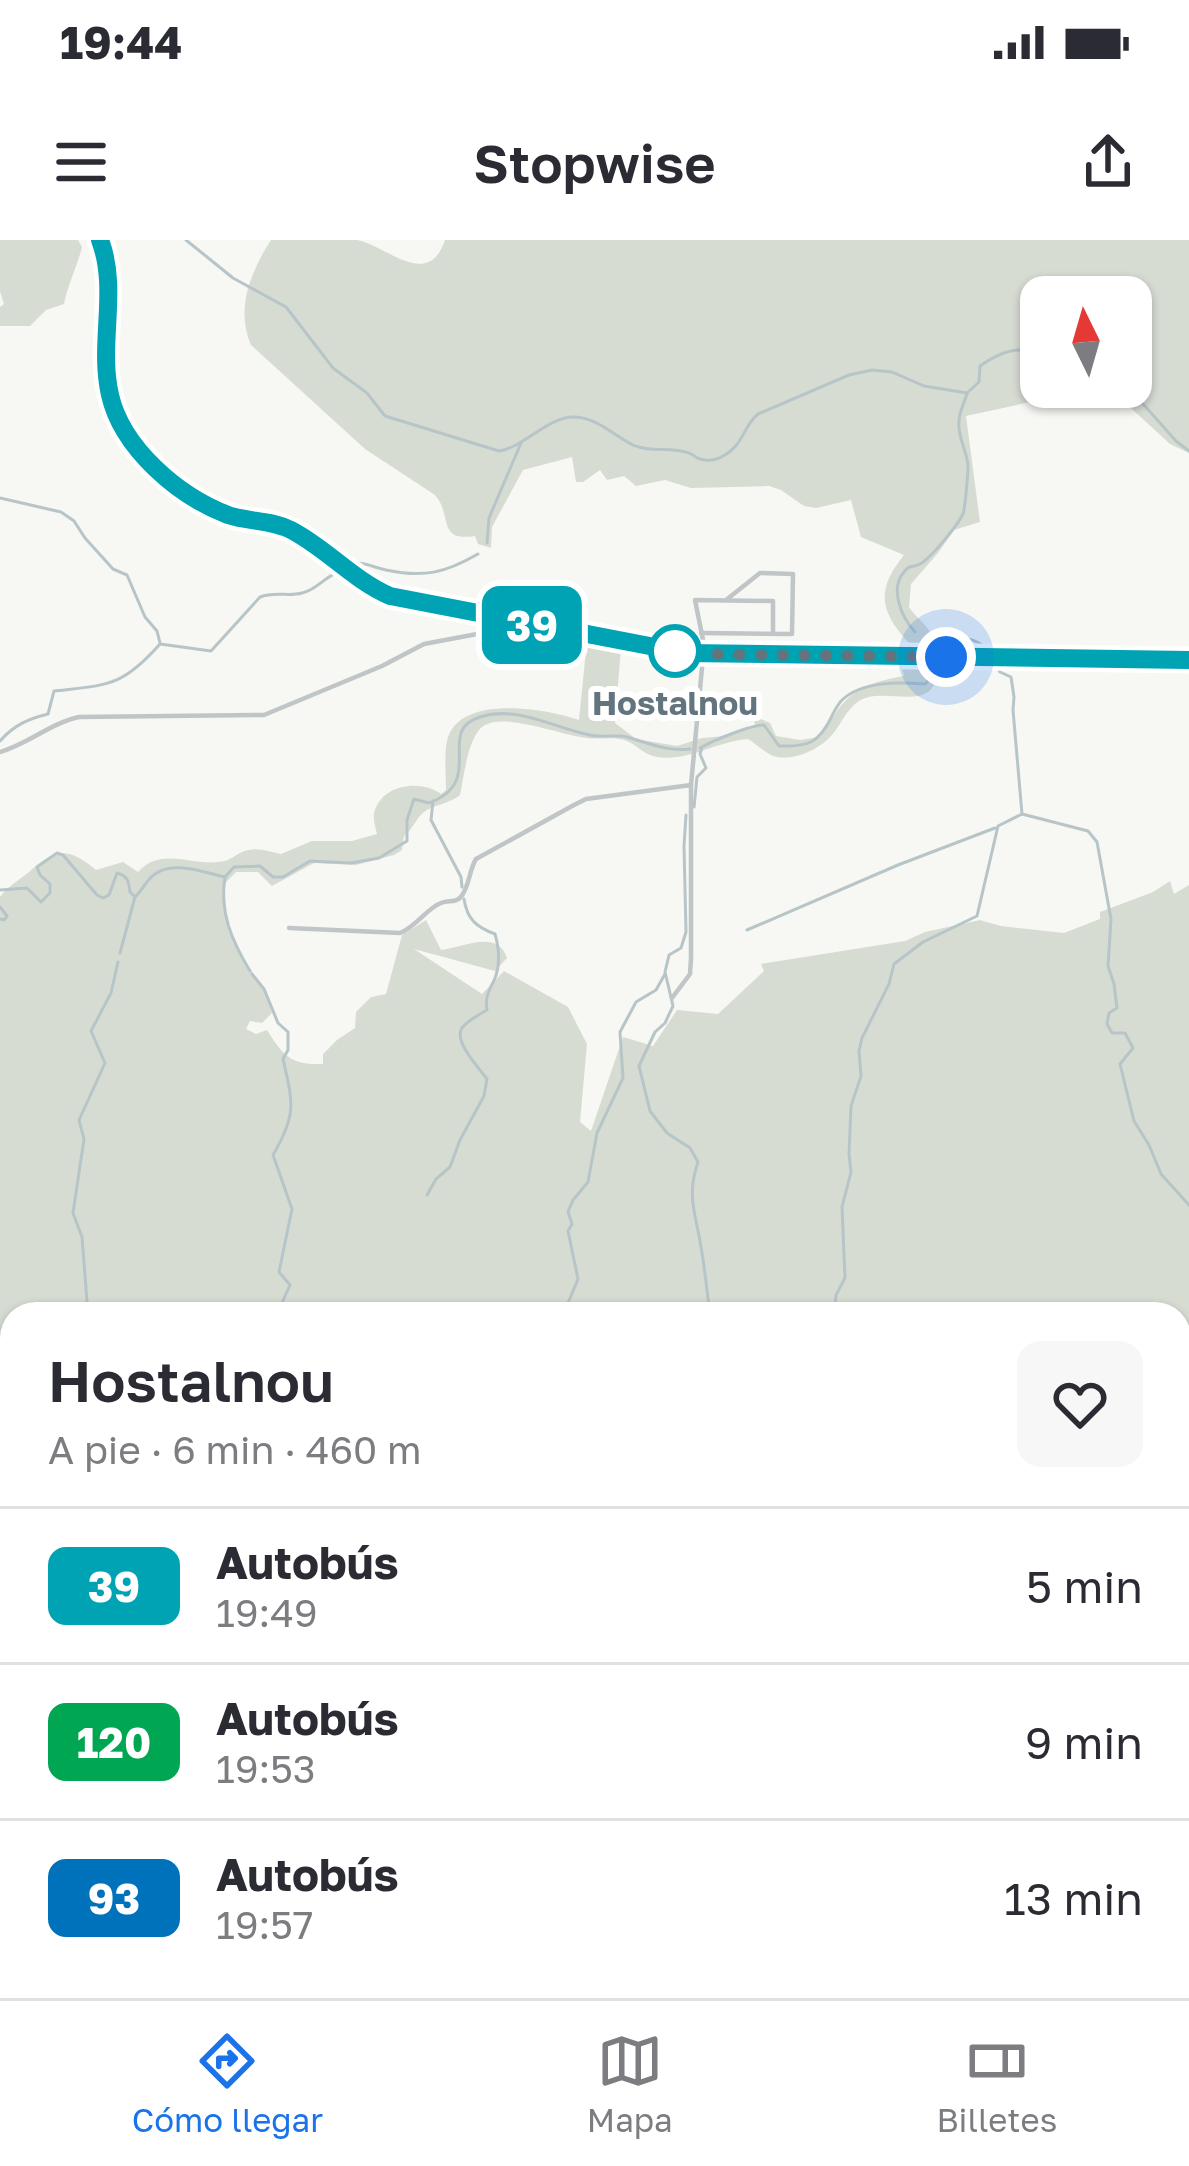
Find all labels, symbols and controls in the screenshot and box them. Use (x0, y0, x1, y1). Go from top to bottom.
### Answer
text: 19:44 (60, 15, 182, 69)
icon: menu (48, 129, 114, 195)
icon: share (1075, 129, 1141, 195)
text: Stopwise (473, 130, 716, 195)
north arrow (1020, 276, 1152, 408)
map controls (1020, 276, 1152, 408)
line badge: 39 (478, 586, 586, 664)
text: 39 (506, 600, 558, 650)
marker: Hostalnou (650, 626, 700, 676)
your location (916, 627, 976, 687)
place label: Hostalnou (592, 683, 758, 722)
button: heart (1017, 1341, 1143, 1467)
text: Hostalnou (48, 1346, 334, 1415)
text: A pie · 6 min · 460 m (48, 1426, 421, 1473)
text: Autobús (216, 1535, 399, 1589)
text: 5 min (1026, 1559, 1143, 1613)
text: 39 (88, 1561, 140, 1611)
text: 19:49 (216, 1589, 318, 1636)
text: Autobús (216, 1691, 399, 1745)
text: 9 min (1025, 1715, 1143, 1769)
text: 120 (77, 1717, 151, 1767)
text: 19:53 (216, 1745, 316, 1792)
text: Autobús (216, 1847, 399, 1901)
text: 13 min (1004, 1871, 1143, 1925)
text: 93 (88, 1873, 140, 1923)
text: 19:57 (216, 1901, 314, 1948)
tab: Cómo llegar (132, 2028, 323, 2139)
tab: Mapa (587, 2028, 673, 2139)
tab: Billetes (936, 2028, 1057, 2139)

